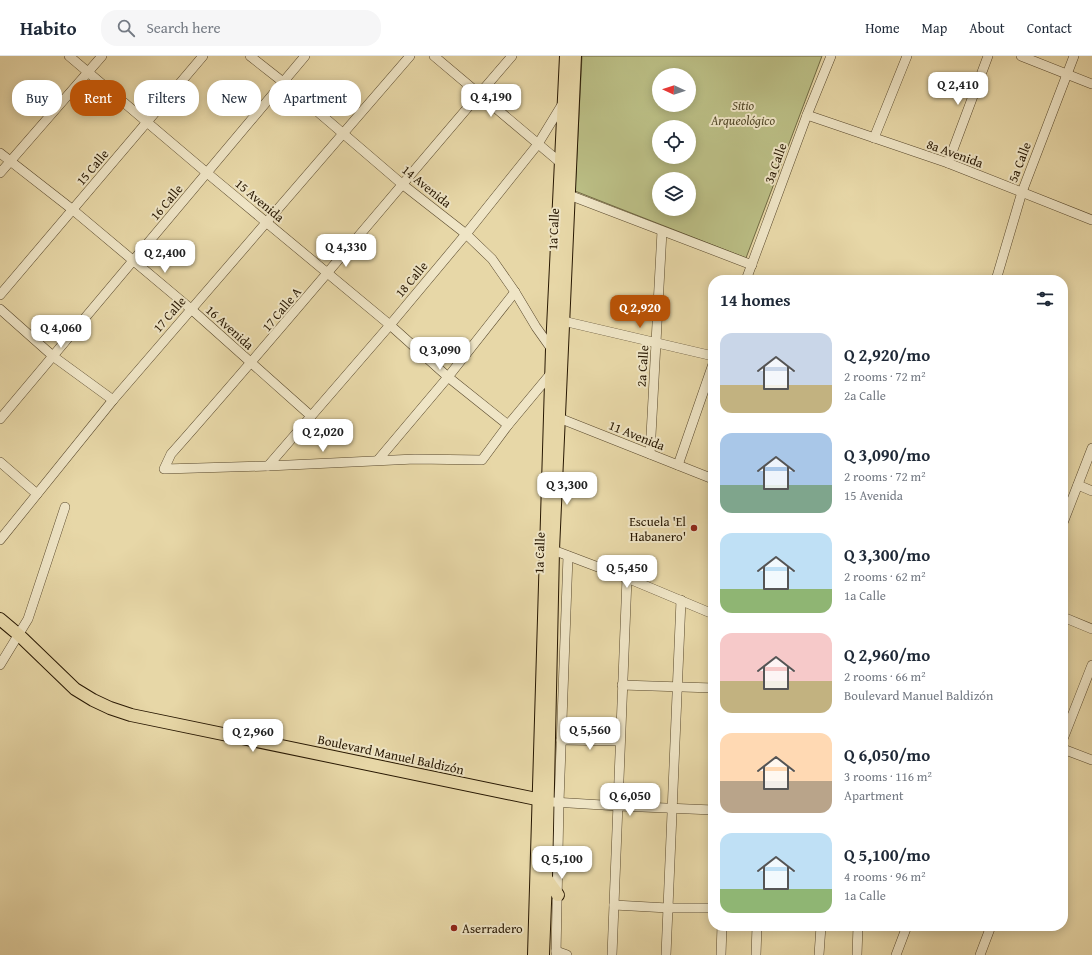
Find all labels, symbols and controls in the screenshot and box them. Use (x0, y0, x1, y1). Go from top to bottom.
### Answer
search box (101, 10, 381, 46)
text: Habito (20, 14, 77, 42)
icon: search (115, 17, 137, 39)
text: Search here (147, 17, 221, 38)
text: Home (865, 18, 900, 38)
text: Map (922, 18, 947, 38)
text: About (969, 18, 1005, 38)
text: Contact (1027, 18, 1072, 38)
north arrow (652, 68, 696, 112)
map controls (652, 68, 696, 216)
pin: Q 2,410 (921, 72, 995, 106)
text: Q 2,410 (937, 75, 979, 94)
chip: Buy (12, 80, 62, 116)
chip: Rent (70, 80, 126, 116)
chip: Filters (134, 80, 199, 116)
chip: New (207, 80, 261, 116)
chip: Apartment (269, 80, 361, 116)
pin: Q 4,190 (454, 84, 528, 118)
text: Q 4,190 (470, 87, 512, 106)
park label: Sitio Arqueológico (710, 96, 775, 130)
button: locate (652, 120, 696, 164)
street label: 8a Avenida (924, 134, 987, 173)
street label: 5a Calle (1003, 139, 1036, 185)
street label: 3a Calle (759, 140, 792, 186)
street label: 15 Calle (72, 145, 113, 190)
street label: 14 Avenida (398, 160, 456, 213)
button: layers (652, 172, 696, 216)
street label: 15 Avenida (231, 174, 289, 227)
street label: 16 Calle (146, 180, 187, 225)
street label: 1a Calle (543, 208, 564, 250)
pin: Q 4,330 (309, 234, 383, 268)
text: Q 4,330 (325, 237, 367, 256)
pin: Q 2,400 (128, 240, 202, 274)
text: Q 2,400 (144, 243, 186, 262)
street label: 18 Calle (391, 257, 432, 302)
street label: 17 Calle A (257, 283, 306, 336)
text: 14 homes (720, 287, 791, 312)
icon: filters (1034, 288, 1056, 310)
street label: 17 Calle (148, 292, 190, 336)
pin: Q 2,920 (603, 295, 677, 329)
text: Q 2,920 (619, 298, 661, 317)
street label: 16 Avenida (201, 301, 259, 355)
pin: Q 4,060 (24, 315, 98, 349)
text: Q 4,060 (40, 318, 82, 337)
pin: Q 3,090 (403, 337, 477, 371)
text: Q 3,090 (419, 340, 461, 359)
text: Q 2,920/mo (844, 342, 930, 367)
street label: 2a Calle (632, 344, 653, 388)
icon: home (752, 349, 800, 397)
text: 2 rooms · 72 m² (844, 367, 926, 386)
text: 2a Calle (844, 386, 886, 405)
street label: 11 Avenida (606, 416, 668, 456)
pin: Q 2,020 (286, 419, 360, 453)
text: Q 2,020 (302, 422, 344, 441)
text: Q 3,090/mo (844, 442, 930, 467)
icon: home (752, 449, 800, 497)
text: 2 rooms · 72 m² (844, 467, 926, 486)
pin: Q 3,300 (530, 472, 604, 506)
text: Q 3,300 (546, 475, 588, 494)
text: 15 Avenida (844, 486, 903, 505)
place label: Escuela 'El Habanero' (629, 512, 686, 546)
marker: Escuela 'El Habanero' (689, 523, 699, 533)
street label: 1a Calle (529, 532, 550, 574)
text: Q 3,300/mo (844, 542, 930, 567)
icon: home (752, 549, 800, 597)
pin: Q 5,450 (590, 555, 664, 589)
text: Q 5,450 (606, 558, 648, 577)
text: 2 rooms · 62 m² (844, 567, 926, 586)
text: 1a Calle (844, 586, 886, 605)
text: Q 2,960/mo (844, 642, 930, 667)
icon: home (752, 649, 800, 697)
text: 2 rooms · 66 m² (844, 667, 926, 686)
text: Boulevard Manuel Baldizón (844, 686, 993, 705)
pin: Q 5,560 (553, 717, 627, 751)
pin: Q 2,960 (216, 719, 290, 753)
text: Q 5,560 (569, 720, 611, 739)
text: Q 2,960 (232, 722, 274, 741)
street label: Boulevard Manuel Baldizón (316, 730, 467, 779)
text: Q 6,050/mo (844, 742, 930, 767)
icon: home (752, 749, 800, 797)
text: 3 rooms · 116 m² (844, 767, 932, 786)
pin: Q 6,050 (593, 783, 667, 817)
text: Q 6,050 (609, 786, 651, 805)
text: Apartment (844, 786, 904, 805)
text: Q 5,100/mo (844, 842, 930, 867)
pin: Q 5,100 (525, 846, 599, 880)
text: Q 5,100 (541, 849, 583, 868)
icon: home (752, 849, 800, 897)
text: 4 rooms · 96 m² (844, 867, 926, 886)
text: 1a Calle (844, 886, 886, 905)
place label: Aserradero (462, 919, 523, 938)
marker: Aserradero (449, 923, 459, 933)

